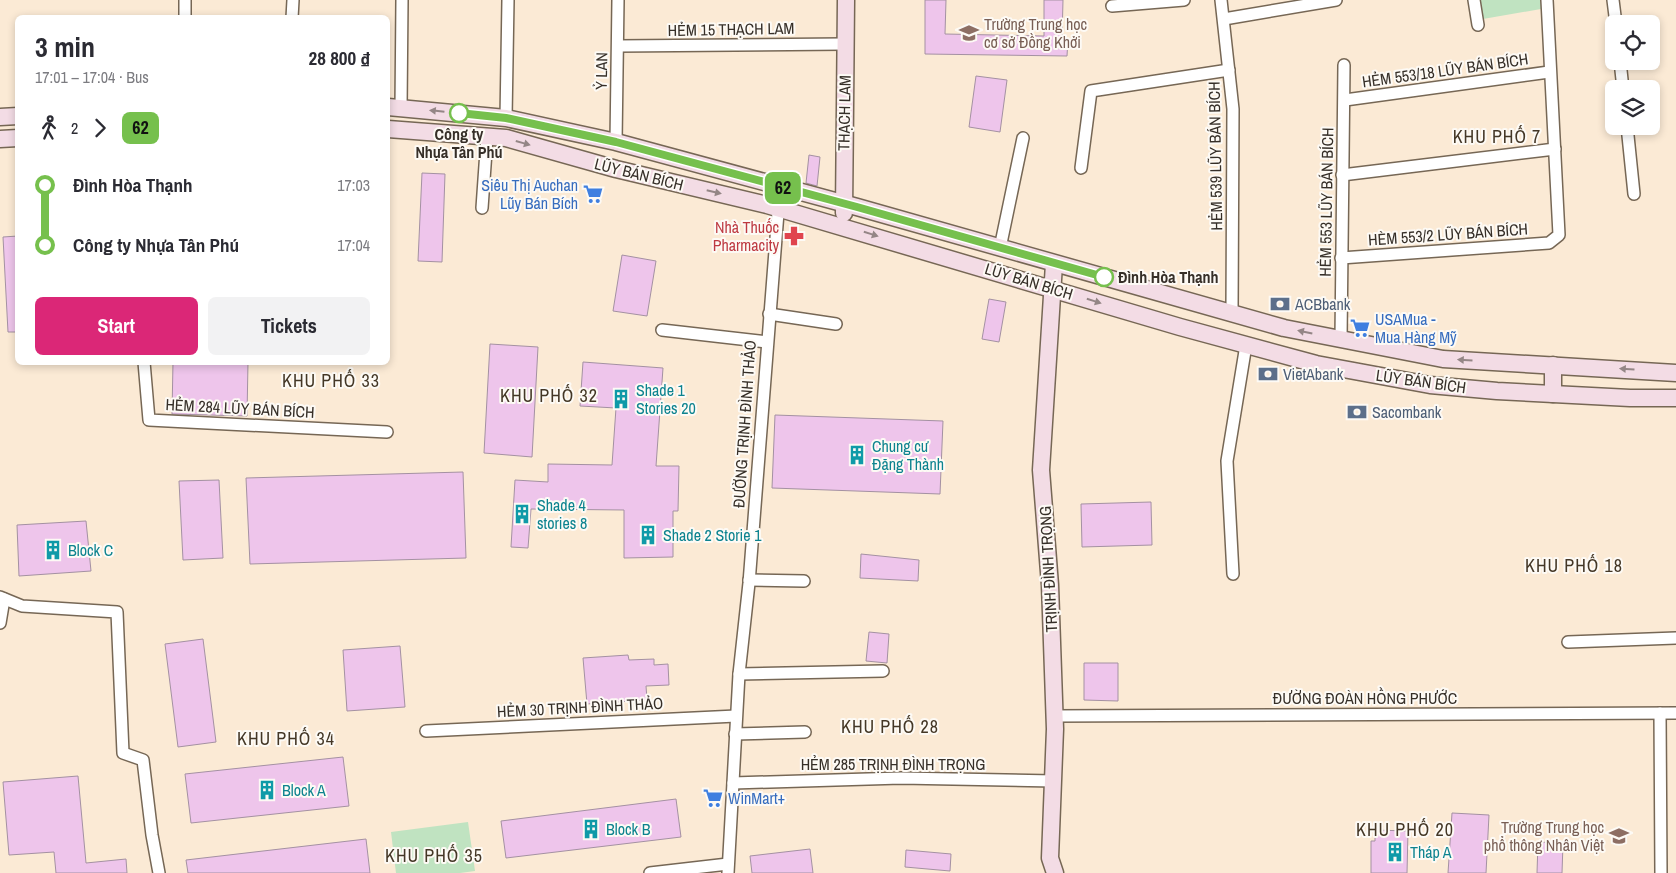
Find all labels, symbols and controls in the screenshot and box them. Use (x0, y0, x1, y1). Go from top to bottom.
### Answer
place label: Trường Trung học cơ sở Đồng Khởi (984, 13, 1088, 53)
map controls (1605, 15, 1660, 135)
button: locate (1605, 15, 1660, 70)
street label: HẺM 15 THẠCH LAM (668, 17, 794, 41)
school or university icon: Trường Trung học cơ sở Đồng Khởi (958, 22, 980, 44)
text: 3 min (35, 28, 95, 66)
text: 28 800 ₫ (308, 45, 370, 71)
street label: HẺM 553/18 LŨY BÁN BÍCH (1361, 47, 1529, 93)
street label: Ỷ LAN (590, 52, 612, 90)
text: 17:01 – 17:04 · Bus (35, 66, 149, 88)
street label: THẠCH LAM (832, 75, 856, 151)
button: layers (1605, 80, 1660, 135)
street label: HẺM 539 LŨY BÁN BÍCH (1203, 81, 1227, 231)
marker: Công ty Nhựa Tân Phú (449, 103, 469, 123)
one-way arrow (428, 107, 444, 115)
icon: walk (35, 114, 63, 142)
icon: forward (86, 114, 114, 142)
text: 62 (132, 115, 149, 140)
text: 2 (71, 117, 78, 139)
place label: Công ty Nhựa Tân Phú (415, 123, 503, 163)
district label: KHU PHỐ 7 (1453, 124, 1541, 149)
street label: HẺM 553 LŨY BÁN BÍCH (1314, 127, 1338, 277)
one-way arrow (515, 139, 530, 147)
street label: LŨY BÁN BÍCH (592, 152, 686, 196)
text: Đình Hòa Thạnh (73, 172, 192, 198)
line badge: 62 (760, 172, 806, 204)
text: 17:03 (337, 174, 370, 196)
place label: Siêu Thị Auchan Lũy Bán Bích (481, 174, 578, 214)
text: 62 (775, 175, 791, 200)
supermarket icon: Siêu Thị Auchan Lũy Bán Bích (582, 183, 604, 205)
one-way arrow (706, 188, 721, 196)
place label: Nhà Thuốc Pharmacity (713, 216, 779, 256)
street label: HÈM 553/2 LŨY BÁN BÍCH (1367, 217, 1529, 251)
pharmacy icon: Nhà Thuốc Pharmacity (783, 225, 805, 247)
one-way arrow (863, 231, 878, 239)
text: Công ty Nhựa Tân Phú (73, 232, 239, 258)
text: 17:04 (337, 234, 370, 256)
street label: LŨY BÁN BÍCH (982, 257, 1076, 305)
place label: Đình Hòa Thạnh (1118, 266, 1219, 288)
marker: Đình Hòa Thạnh (1094, 267, 1114, 287)
bank icon: ACBbank (1269, 293, 1291, 315)
place label: ACBbank (1294, 293, 1351, 315)
button: Start (35, 297, 198, 355)
button: Tickets (208, 297, 370, 355)
one-way arrow (1086, 297, 1101, 305)
place label: USAMua - Mua Hàng Mỹ (1375, 308, 1457, 348)
supermarket icon: USAMua - Mua Hàng Mỹ (1349, 317, 1371, 339)
one-way arrow (1298, 328, 1313, 336)
street label: ĐƯỜNG TRỊNH ĐÌNH THẢO (727, 339, 761, 509)
one-way arrow (1457, 356, 1473, 364)
bank icon: VietAbank (1257, 363, 1279, 385)
place label: VietAbank (1283, 363, 1344, 385)
street label: LŨY BÁN BÍCH (1374, 364, 1468, 398)
one-way arrow (1619, 365, 1635, 373)
district label: KHU PHỐ 33 (282, 368, 380, 393)
place label: Shade 1 Stories 20 (636, 379, 696, 419)
district label: KHU PHỐ 32 (500, 383, 598, 408)
building icon: Shade 1 Stories 20 (610, 388, 632, 410)
street label: HẺM 284 LŨY BÁN BÍCH (165, 393, 315, 423)
bank icon: Sacombank (1346, 401, 1368, 423)
place label: Sacombank (1372, 401, 1442, 423)
place label: Chung cư Đặng Thành (872, 435, 944, 475)
building icon: Chung cư Đặng Thành (846, 444, 868, 466)
place label: Shade 4 stories 8 (537, 494, 587, 534)
building icon: Shade 4 stories 8 (511, 503, 533, 525)
street label: TRỊNH ĐÌNH TRỌNG (1034, 505, 1062, 633)
building icon: Shade 2 Storie 1 (637, 524, 659, 546)
place label: Shade 2 Storie 1 (663, 524, 762, 546)
building icon: Block C (42, 539, 64, 561)
place label: Block C (68, 539, 113, 561)
district label: KHU PHỐ 18 (1525, 553, 1623, 578)
street label: ĐƯỜNG ĐOÀN HỒNG PHƯỚC (1273, 687, 1457, 709)
street label: HẺM 30 TRỊNH ĐÌNH THẢO (496, 692, 664, 722)
district label: KHU PHỐ 28 (841, 714, 939, 739)
district label: KHU PHỐ 34 (237, 726, 335, 751)
street label: HẺM 285 TRỊNH ĐÌNH TRỌNG (801, 753, 985, 775)
building icon: Block A (256, 779, 278, 801)
place label: Block A (282, 779, 326, 801)
supermarket icon: WinMart+ (702, 787, 724, 809)
place label: WinMart+ (728, 787, 785, 809)
place label: Trường Trung học phổ thông Nhân Việt (1484, 816, 1604, 856)
district label: KHU PHỐ 20 (1356, 817, 1454, 842)
building icon: Block B (580, 818, 602, 840)
place label: Block B (606, 818, 651, 840)
school or university icon: Trường Trung học phổ thông Nhân Việt (1608, 825, 1630, 847)
building icon: Tháp A (1384, 841, 1406, 863)
place label: Tháp A (1410, 841, 1452, 863)
district label: KHU PHỐ 35 (385, 843, 483, 868)

